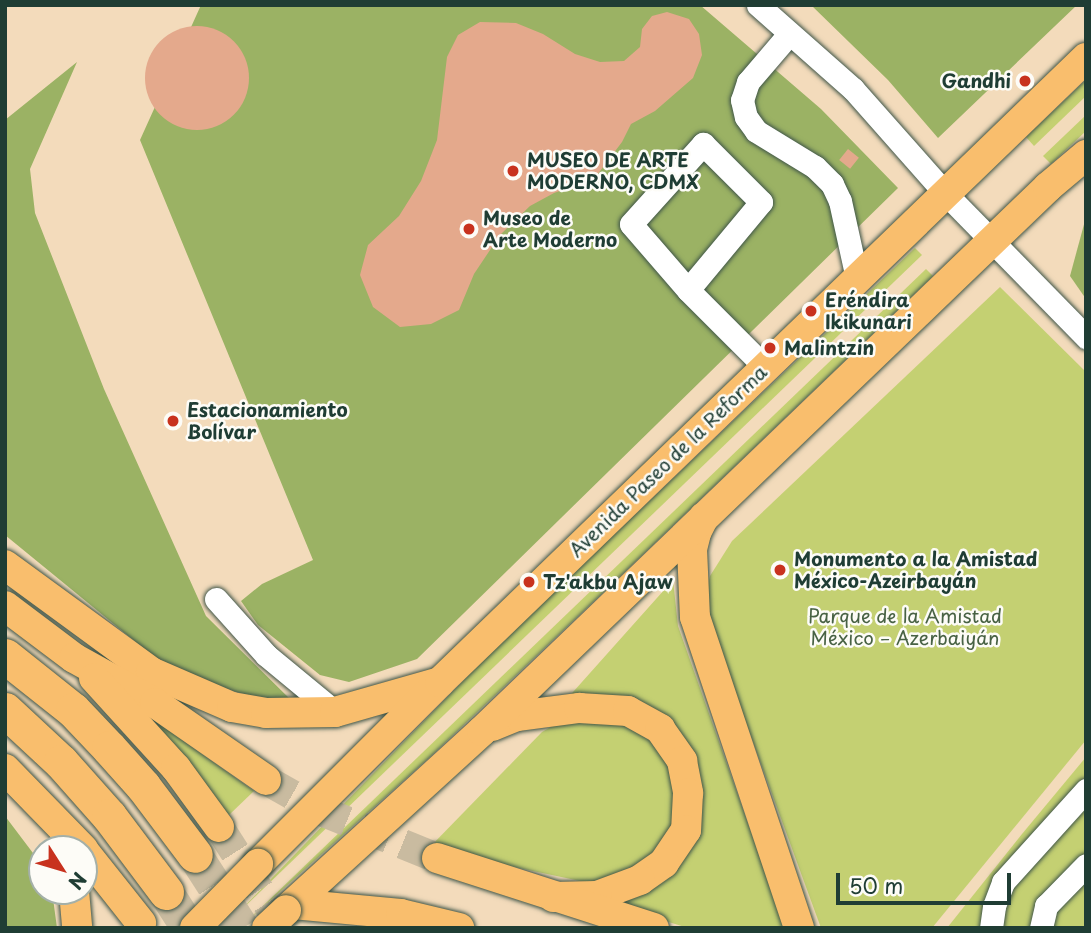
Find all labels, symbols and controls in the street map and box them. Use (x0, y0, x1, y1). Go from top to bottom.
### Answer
place label: Gandhi (942, 70, 1011, 92)
marker: Gandhi (1017, 73, 1033, 89)
place label: MUSEO DE ARTE MODERNO, CDMX (527, 149, 699, 193)
marker: MUSEO DE ARTE MODERNO, CDMX (505, 163, 521, 179)
place label: Museo de Arte Moderno (483, 207, 617, 251)
marker: Museo de Arte Moderno (461, 221, 477, 237)
place label: Eréndira Ikikunari (825, 289, 912, 333)
marker: Eréndira Ikikunari (803, 303, 819, 319)
place label: Malintzin (784, 337, 874, 359)
marker: Malintzin (762, 340, 778, 356)
street label: Avenida Paseo de la Reforma (565, 361, 771, 561)
place label: Estacionamiento Bolívar (187, 399, 348, 443)
marker: Estacionamiento Bolívar (165, 413, 181, 429)
place label: Monumento a la Amistad México-Azeirbayán (794, 548, 1037, 592)
marker: Monumento a la Amistad México-Azeirbayán (772, 562, 788, 578)
place label: Tz'akbu Ajaw (543, 571, 674, 593)
marker: Tz'akbu Ajaw (521, 574, 537, 590)
park label: Parque de la Amistad México – Azerbaiyán (807, 605, 1003, 649)
north arrow (28, 835, 98, 905)
scale bar (839, 860, 1014, 904)
text: N (62, 867, 94, 896)
text: 50 m (849, 869, 903, 901)

